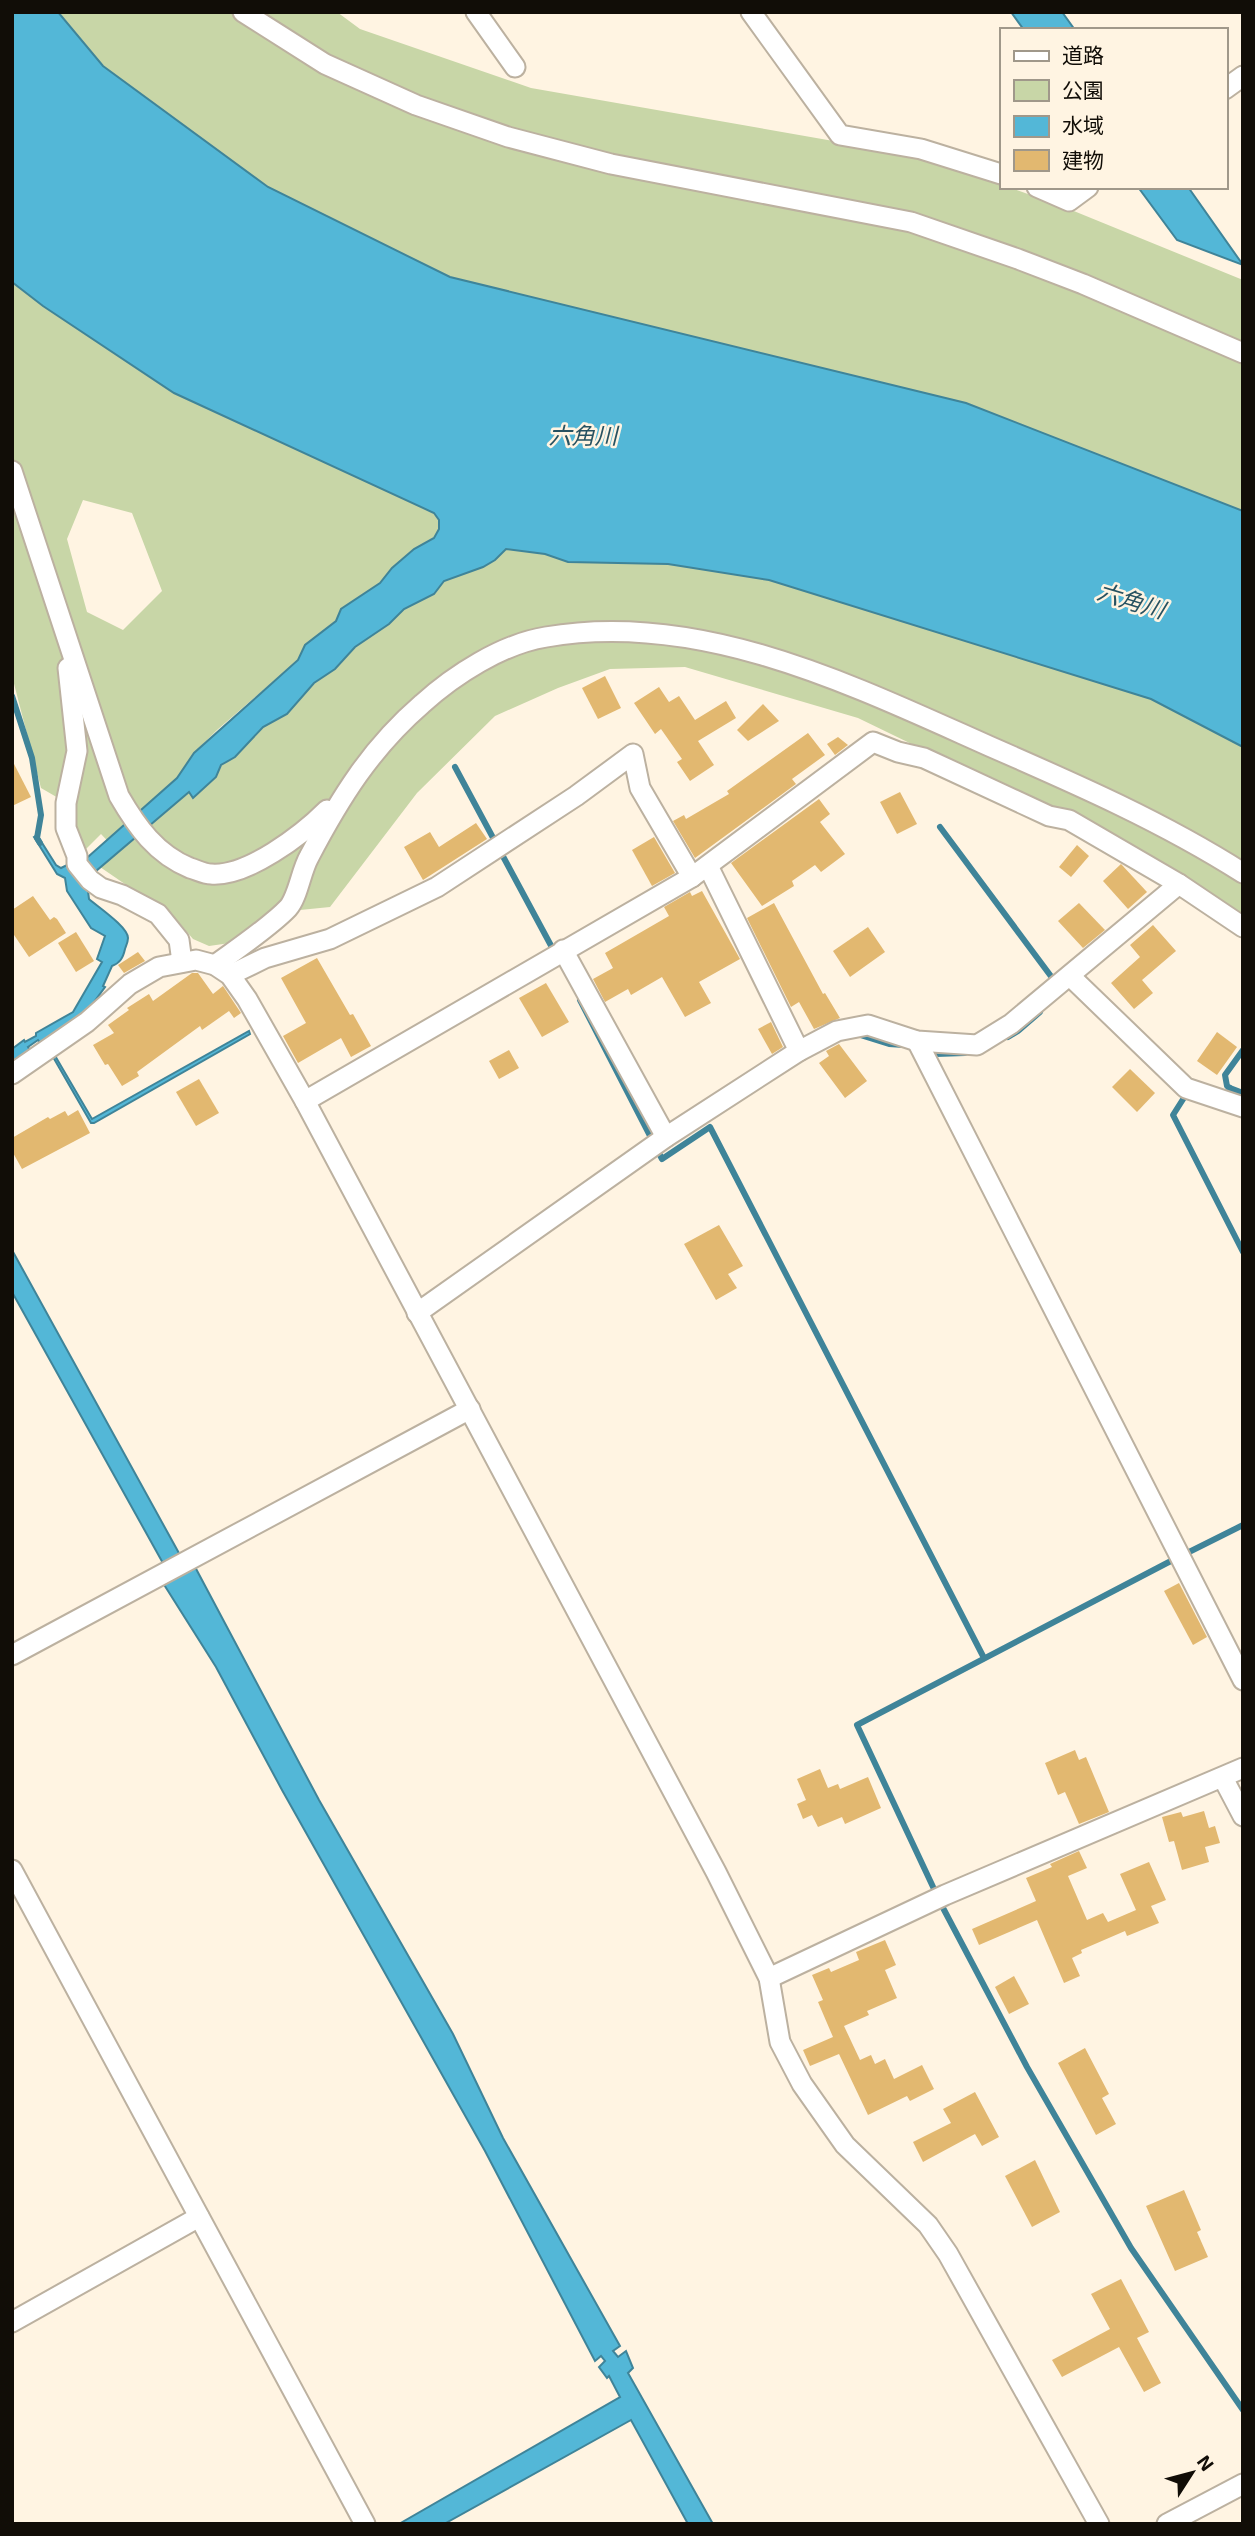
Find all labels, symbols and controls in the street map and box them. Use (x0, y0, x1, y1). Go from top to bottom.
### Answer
legend (1000, 28, 1227, 189)
text: 道路 (1062, 42, 1104, 67)
text: 公園 (1062, 77, 1104, 102)
text: 水域 (1062, 112, 1104, 137)
text: 建物 (1062, 147, 1104, 172)
water label: 六角川 (549, 421, 621, 449)
water label: 六角川 (1094, 577, 1171, 624)
north arrow (1157, 2438, 1227, 2508)
text: N (1193, 2450, 1219, 2475)

